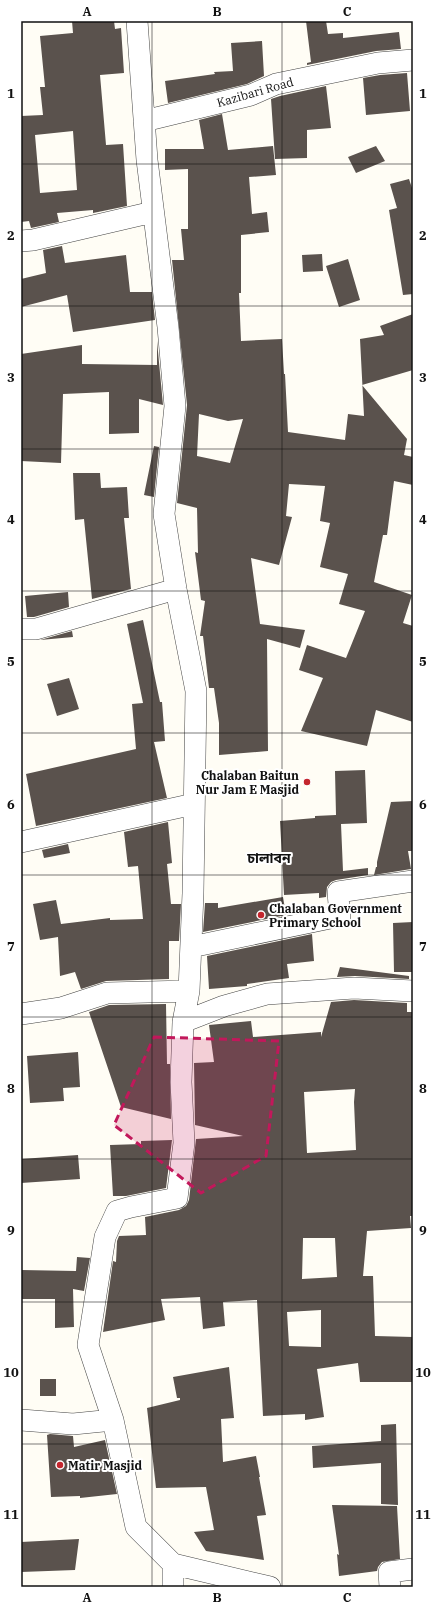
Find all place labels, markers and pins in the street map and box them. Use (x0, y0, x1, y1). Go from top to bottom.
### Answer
place label: Chalaban Baitun Nur Jam E Masjid (196, 768, 299, 797)
marker: Chalaban Baitun Nur Jam E Masjid (302, 777, 312, 787)
place label: Chalaban Government Primary School (269, 901, 402, 930)
marker: Chalaban Government Primary School (256, 910, 266, 920)
place label: Matir Masjid (68, 1458, 143, 1473)
marker: Matir Masjid (55, 1460, 65, 1470)

